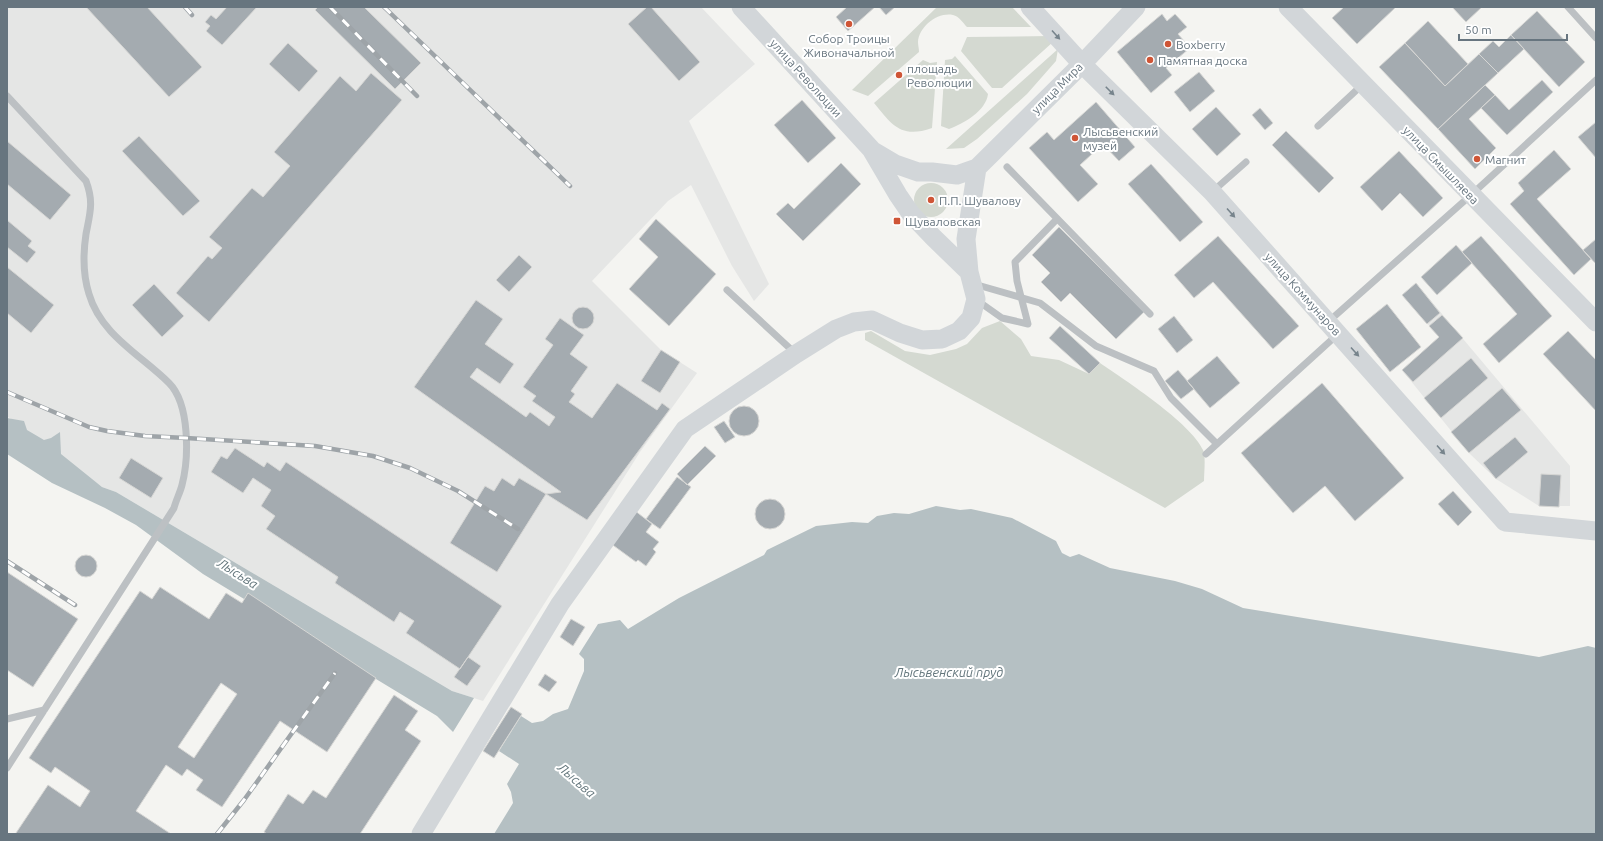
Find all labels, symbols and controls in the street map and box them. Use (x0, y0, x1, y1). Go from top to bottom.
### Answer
scale bar (1459, 16, 1567, 42)
marker: Собор Троицы Живоначальной (844, 19, 854, 29)
text: 50 m (1465, 23, 1492, 36)
one-way arrow (1051, 31, 1060, 40)
place label: Собор Троицы Живоначальной (803, 32, 895, 59)
street label: улица Революции (768, 36, 844, 120)
place label: Boxberry (1176, 38, 1226, 51)
marker: Boxberry (1163, 39, 1173, 49)
place label: Памятная доска (1158, 54, 1247, 67)
marker: Памятная доска (1145, 55, 1155, 65)
street label: улица Мира (1029, 60, 1085, 116)
place label: площадь Революции (907, 62, 972, 89)
marker: площадь Революции (894, 70, 904, 80)
one-way arrow (1105, 86, 1115, 96)
street label: улица Смышляева (1400, 123, 1482, 207)
place label: Лысьвенский музей (1083, 125, 1158, 152)
marker: Лысьвенский музей (1070, 133, 1080, 143)
place label: Магнит (1485, 153, 1527, 166)
marker: Магнит (1472, 154, 1482, 164)
place label: П.П. Шувалову (939, 194, 1021, 207)
marker: П.П. Шувалову (926, 195, 936, 205)
one-way arrow (1226, 208, 1235, 219)
place label: Щуваловская (905, 215, 981, 228)
marker: Щуваловская (892, 216, 902, 226)
street label: улица Коммунаров (1262, 250, 1344, 338)
one-way arrow (1350, 347, 1359, 358)
one-way arrow (1436, 444, 1445, 455)
water label: Лысьва (214, 555, 261, 591)
water label: Лысьвенский пруд (894, 665, 1003, 679)
water label: Лысьва (555, 759, 598, 800)

